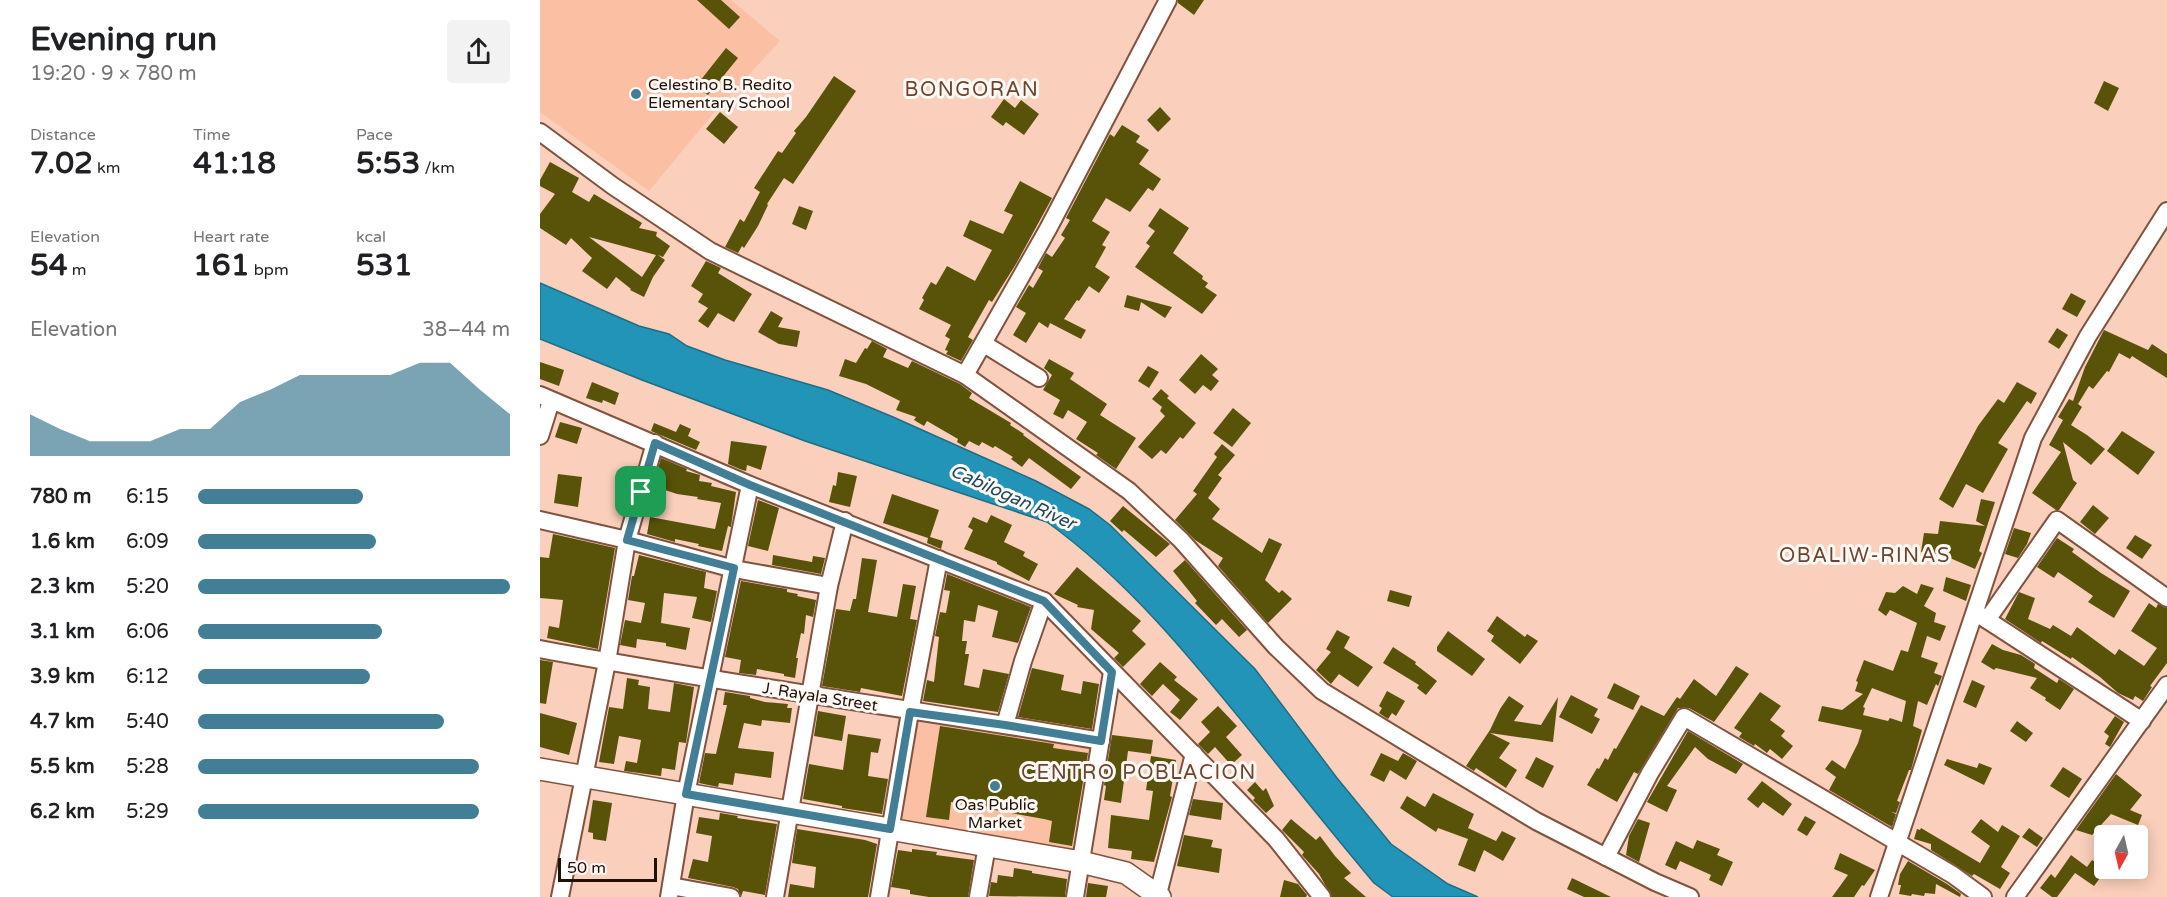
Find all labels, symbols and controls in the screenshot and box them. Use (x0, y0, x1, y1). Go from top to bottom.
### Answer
text: Evening run (30, 20, 217, 59)
button: share (447, 20, 510, 83)
text: 19:20 · 9 × 780 m (30, 62, 197, 86)
place label: Celestino B. Redito Elementary School (648, 75, 792, 113)
district label: BONGORAN (905, 78, 1039, 102)
marker: Celestino B. Redito Elementary School (629, 87, 643, 101)
text: Distance (30, 125, 96, 145)
text: Time (193, 125, 230, 145)
text: Pace (356, 125, 393, 145)
text: 7.02 (30, 145, 93, 182)
text: 41:18 (193, 145, 276, 182)
text: 5:53 (356, 145, 420, 182)
text: km (93, 158, 120, 178)
text: /km (420, 158, 455, 178)
text: Elevation (30, 227, 100, 247)
text: Heart rate (193, 227, 269, 247)
text: kcal (356, 227, 386, 247)
text: 54 (30, 247, 68, 284)
text: 161 (193, 247, 250, 284)
text: 531 (356, 247, 413, 284)
text: m (68, 260, 87, 280)
text: bpm (250, 260, 289, 280)
text: Elevation (30, 318, 117, 342)
text: 38–44 m (422, 318, 510, 342)
water label: Cabilogan River (947, 460, 1081, 535)
pin (615, 466, 666, 517)
icon: arrive (624, 475, 657, 508)
text: 780 m (30, 485, 91, 509)
text: 6:15 (126, 485, 169, 509)
text: 1.6 km (30, 530, 95, 554)
text: 6:09 (126, 530, 169, 554)
district label: OBALIW-RINAS (1779, 544, 1951, 568)
text: 2.3 km (30, 575, 95, 599)
text: 5:20 (126, 575, 169, 599)
text: 3.1 km (30, 620, 95, 644)
text: 6:06 (126, 620, 169, 644)
text: 3.9 km (30, 665, 95, 689)
text: 6:12 (126, 665, 169, 689)
street label: J. Rayala Street (761, 678, 879, 716)
text: 4.7 km (30, 710, 95, 734)
text: 5:40 (126, 710, 169, 734)
text: 5.5 km (30, 755, 95, 779)
text: 5:28 (126, 755, 169, 779)
district label: CENTRO POBLACION (1021, 761, 1257, 785)
marker: Oas Public Market (988, 779, 1002, 793)
place label: Oas Public Market (955, 795, 1035, 833)
text: 6.2 km (30, 800, 95, 824)
text: 5:29 (126, 800, 169, 824)
north arrow (2094, 825, 2148, 879)
map controls (2094, 825, 2148, 879)
scale bar (558, 855, 657, 882)
text: 50 m (567, 858, 606, 878)

